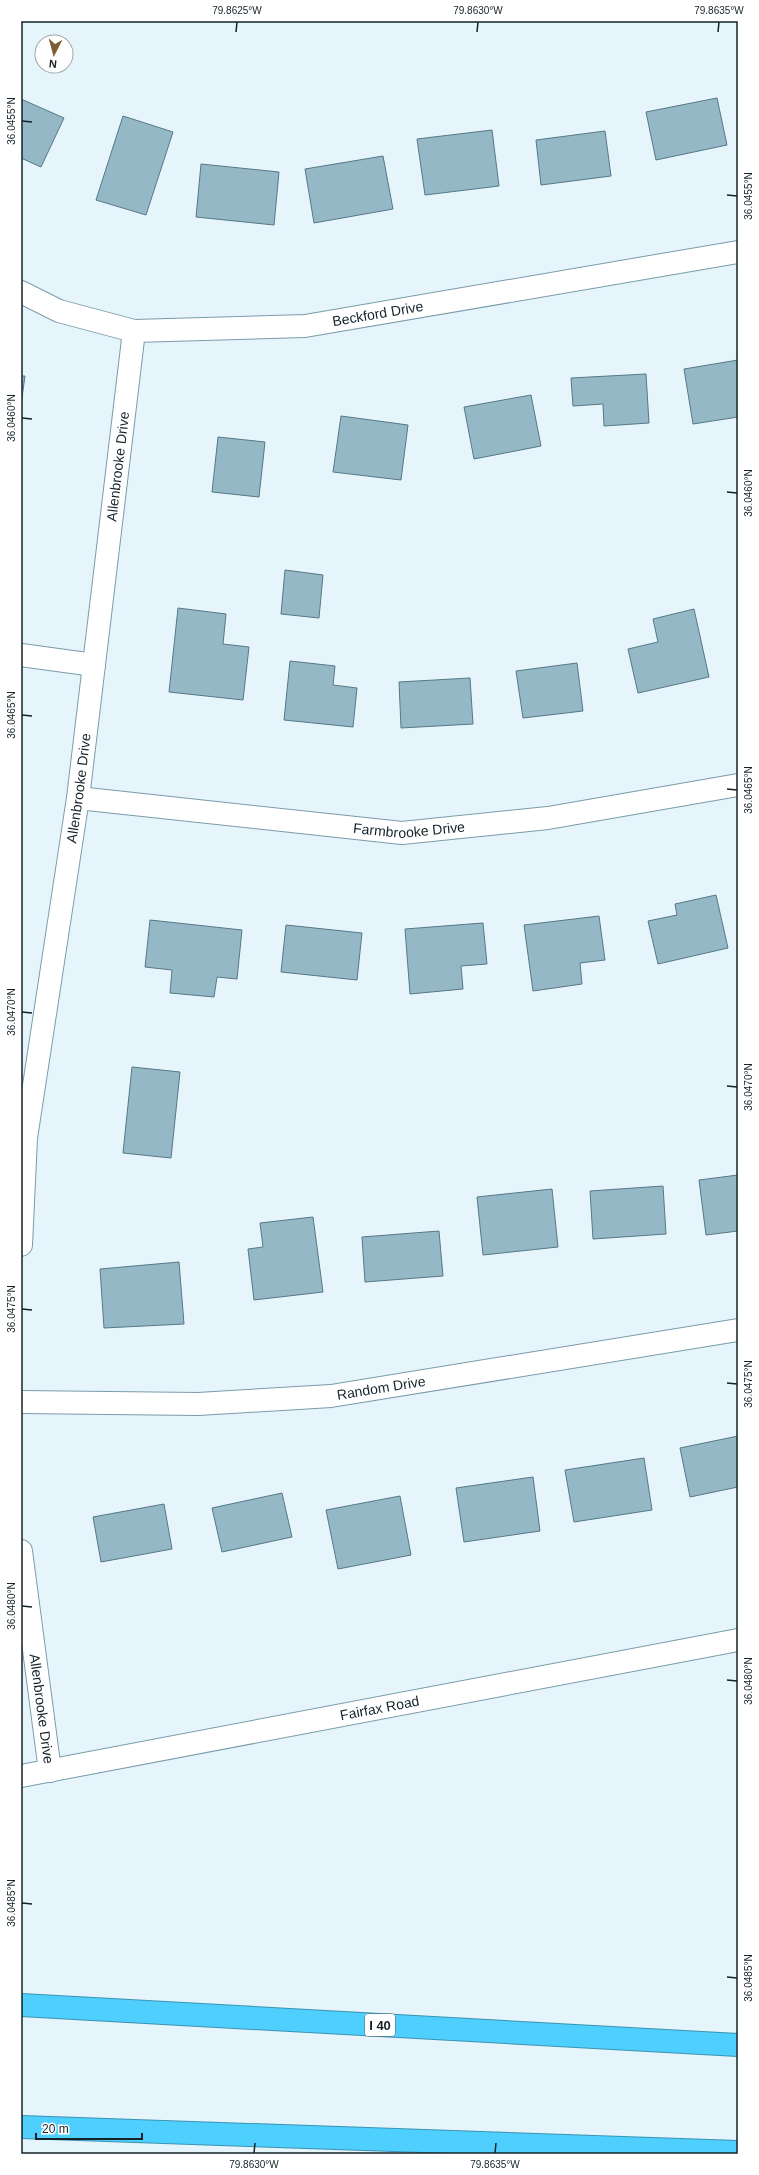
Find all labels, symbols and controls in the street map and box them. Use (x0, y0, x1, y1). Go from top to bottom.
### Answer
text: 79.8625°W (212, 5, 262, 16)
text: 79.8630°W (453, 5, 503, 16)
text: 79.8635°W (694, 5, 744, 16)
north arrow (34, 34, 74, 74)
text: N (48, 58, 58, 70)
text: 36.0455°N (6, 97, 17, 145)
text: 36.0455°N (743, 172, 754, 220)
street label: Beckford Drive (331, 298, 425, 329)
text: 36.0460°N (6, 394, 17, 442)
street label: Allenbrooke Drive (103, 410, 132, 522)
text: 36.0460°N (743, 469, 754, 517)
text: 36.0465°N (6, 691, 17, 739)
street label: Allenbrooke Drive (63, 732, 94, 844)
text: 36.0465°N (743, 766, 754, 814)
street label: Farmbrooke Drive (352, 819, 466, 841)
text: 36.0470°N (6, 988, 17, 1036)
text: 36.0470°N (743, 1063, 754, 1111)
text: 36.0475°N (6, 1285, 17, 1333)
text: 36.0475°N (743, 1360, 754, 1408)
street label: Random Drive (336, 1373, 427, 1403)
text: 36.0480°N (6, 1582, 17, 1630)
street label: Allenbrooke Drive (27, 1653, 57, 1765)
text: 36.0480°N (743, 1657, 754, 1705)
street label: Fairfax Road (339, 1693, 421, 1723)
text: 36.0485°N (6, 1879, 17, 1927)
text: 36.0485°N (743, 1954, 754, 2002)
road number: I 40 (365, 2014, 395, 2036)
scale bar (36, 2115, 142, 2141)
text: 20 m (42, 2122, 69, 2136)
text: 79.8630°W (229, 2159, 279, 2170)
text: 79.8635°W (470, 2159, 520, 2170)

